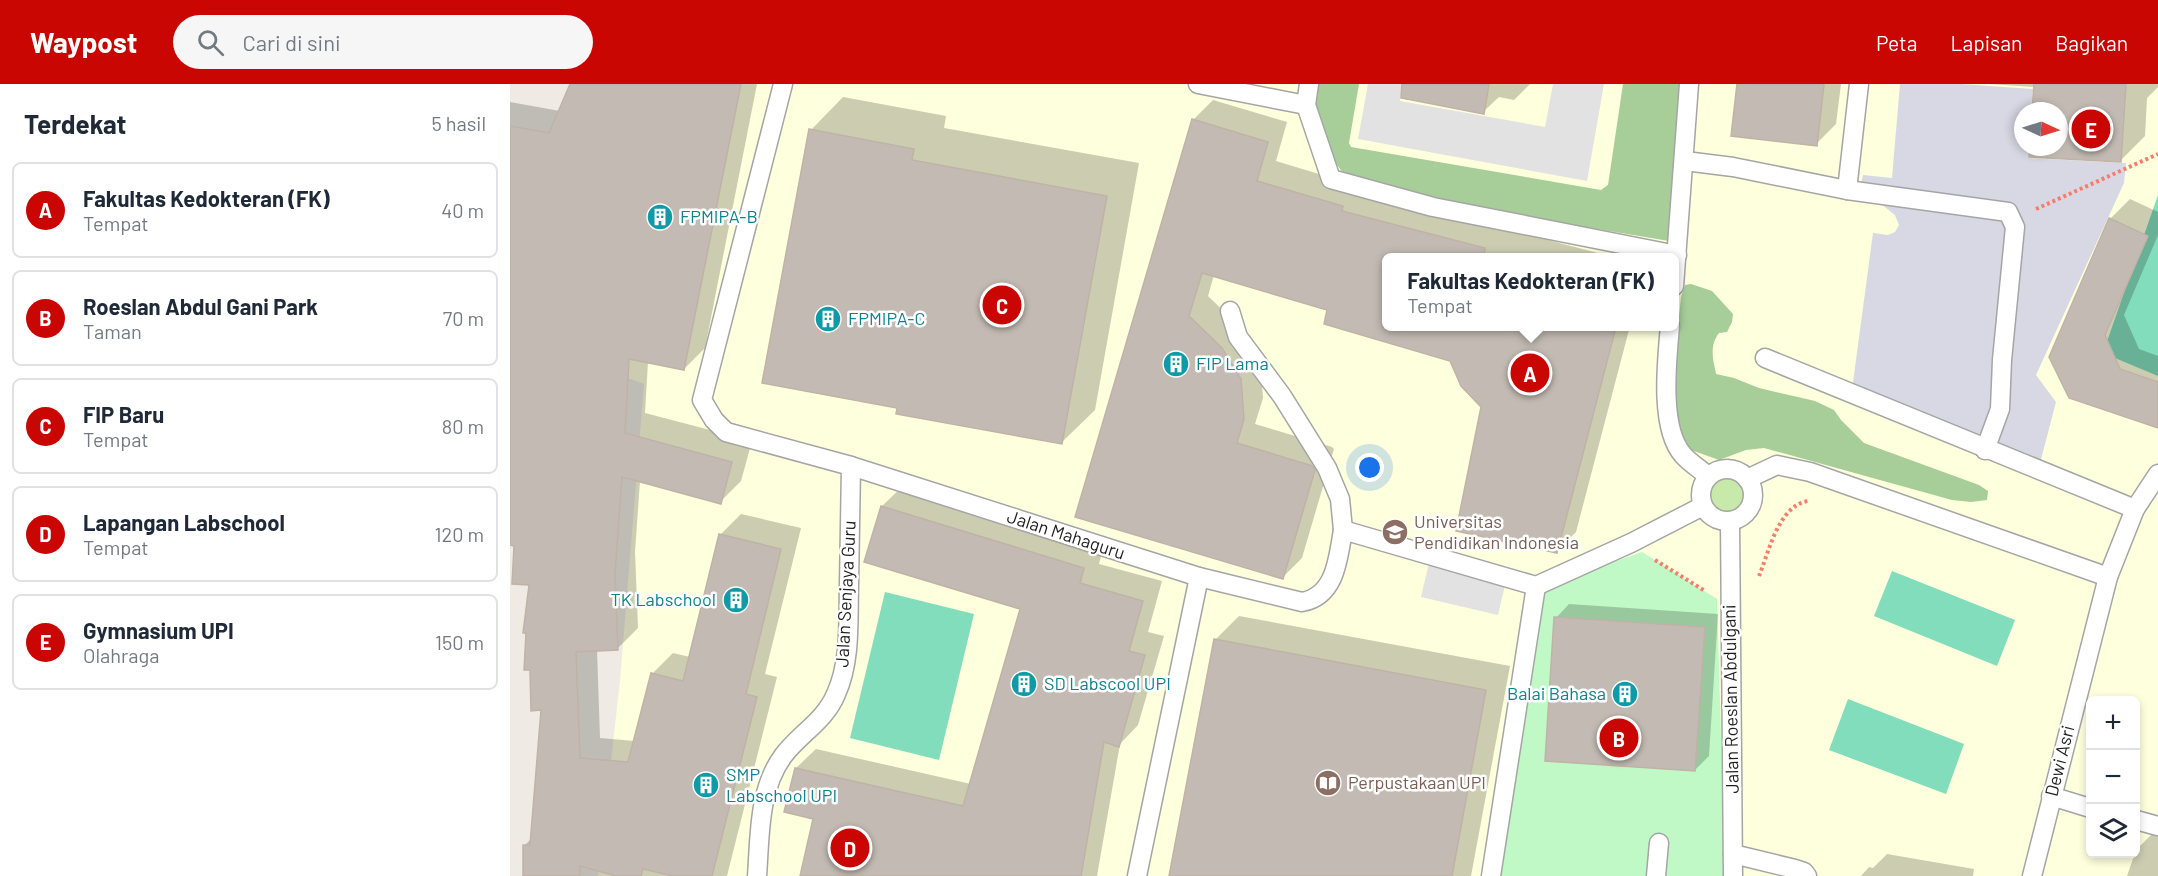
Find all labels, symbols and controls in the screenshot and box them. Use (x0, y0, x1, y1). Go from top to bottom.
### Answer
search box (173, 15, 593, 69)
text: Waypost (30, 25, 137, 59)
icon: search (194, 26, 227, 59)
text: Cari di sini (242, 29, 341, 55)
text: Peta (1876, 30, 1917, 55)
text: Lapisan (1950, 30, 2022, 55)
text: Bagikan (2055, 30, 2128, 55)
north arrow (2014, 102, 2068, 156)
pin: E (2072, 106, 2110, 152)
text: Terdekat (24, 108, 126, 139)
text: 5 hasil (431, 111, 486, 135)
text: Fakultas Kedokteran (FK) (83, 185, 330, 211)
text: A (39, 198, 52, 222)
text: 40 m (441, 198, 484, 222)
building icon: FPMIPA-B (645, 202, 675, 232)
place label: FPMIPA-B (680, 205, 758, 227)
text: Tempat (83, 211, 149, 235)
popup (1382, 253, 1679, 331)
text: Fakultas Kedokteran (FK) (1407, 267, 1654, 293)
pin: C (982, 282, 1022, 328)
text: Roeslan Abdul Gani Park (83, 293, 318, 319)
text: Tempat (1407, 293, 1473, 317)
building icon: FPMIPA-C (813, 304, 843, 334)
text: B (39, 306, 52, 330)
text: 70 m (443, 306, 484, 330)
place label: FPMIPA-C (848, 307, 925, 329)
text: Taman (83, 319, 142, 343)
building icon: FIP Lama (1161, 349, 1191, 379)
pin: A (1510, 350, 1550, 396)
place label: FIP Lama (1196, 352, 1269, 374)
text: FIP Baru (83, 401, 164, 427)
text: C (39, 414, 52, 438)
text: 80 m (442, 414, 484, 438)
text: Tempat (83, 427, 149, 451)
your location (1355, 453, 1384, 482)
street label: Jalan Mahaguru (1005, 505, 1128, 563)
text: Lapangan Labschool (83, 509, 285, 535)
place label: Universitas Pendidikan Indonesia (1414, 510, 1579, 553)
school or university icon: Universitas Pendidikan Indonesia (1380, 517, 1410, 547)
street label: Jalan Senjaya Guru (830, 520, 860, 668)
text: D (39, 522, 52, 546)
text: 120 m (434, 522, 484, 546)
text: Tempat (83, 535, 149, 559)
building icon: TK Labschool (721, 585, 751, 615)
place label: TK Labschool (611, 588, 716, 610)
street label: Jalan Roeslan Abdulgani (1717, 604, 1743, 794)
text: Gymnasium UPI (83, 617, 234, 643)
text: E (40, 630, 51, 654)
text: 150 m (435, 630, 484, 654)
text: Olahraga (83, 643, 159, 667)
building icon: SD Labscool UPI (1009, 669, 1039, 699)
place label: SD Labscool UPI (1044, 672, 1171, 694)
building icon: Balai Bahasa (1610, 679, 1640, 709)
place label: Balai Bahasa (1507, 682, 1606, 704)
map controls (2086, 696, 2140, 858)
button: + (2086, 696, 2140, 750)
pin: B (1600, 716, 1638, 760)
street label: Dewi Asri (2040, 723, 2078, 799)
button: − (2086, 750, 2140, 804)
place label: SMP Labschool UPI (726, 763, 837, 806)
library icon: Perpustakaan UPI (1313, 768, 1343, 798)
building icon: SMP Labschool UPI (691, 770, 721, 800)
place label: Perpustakaan UPI (1348, 771, 1486, 793)
button: layers (2086, 804, 2140, 858)
pin: D (830, 826, 870, 870)

